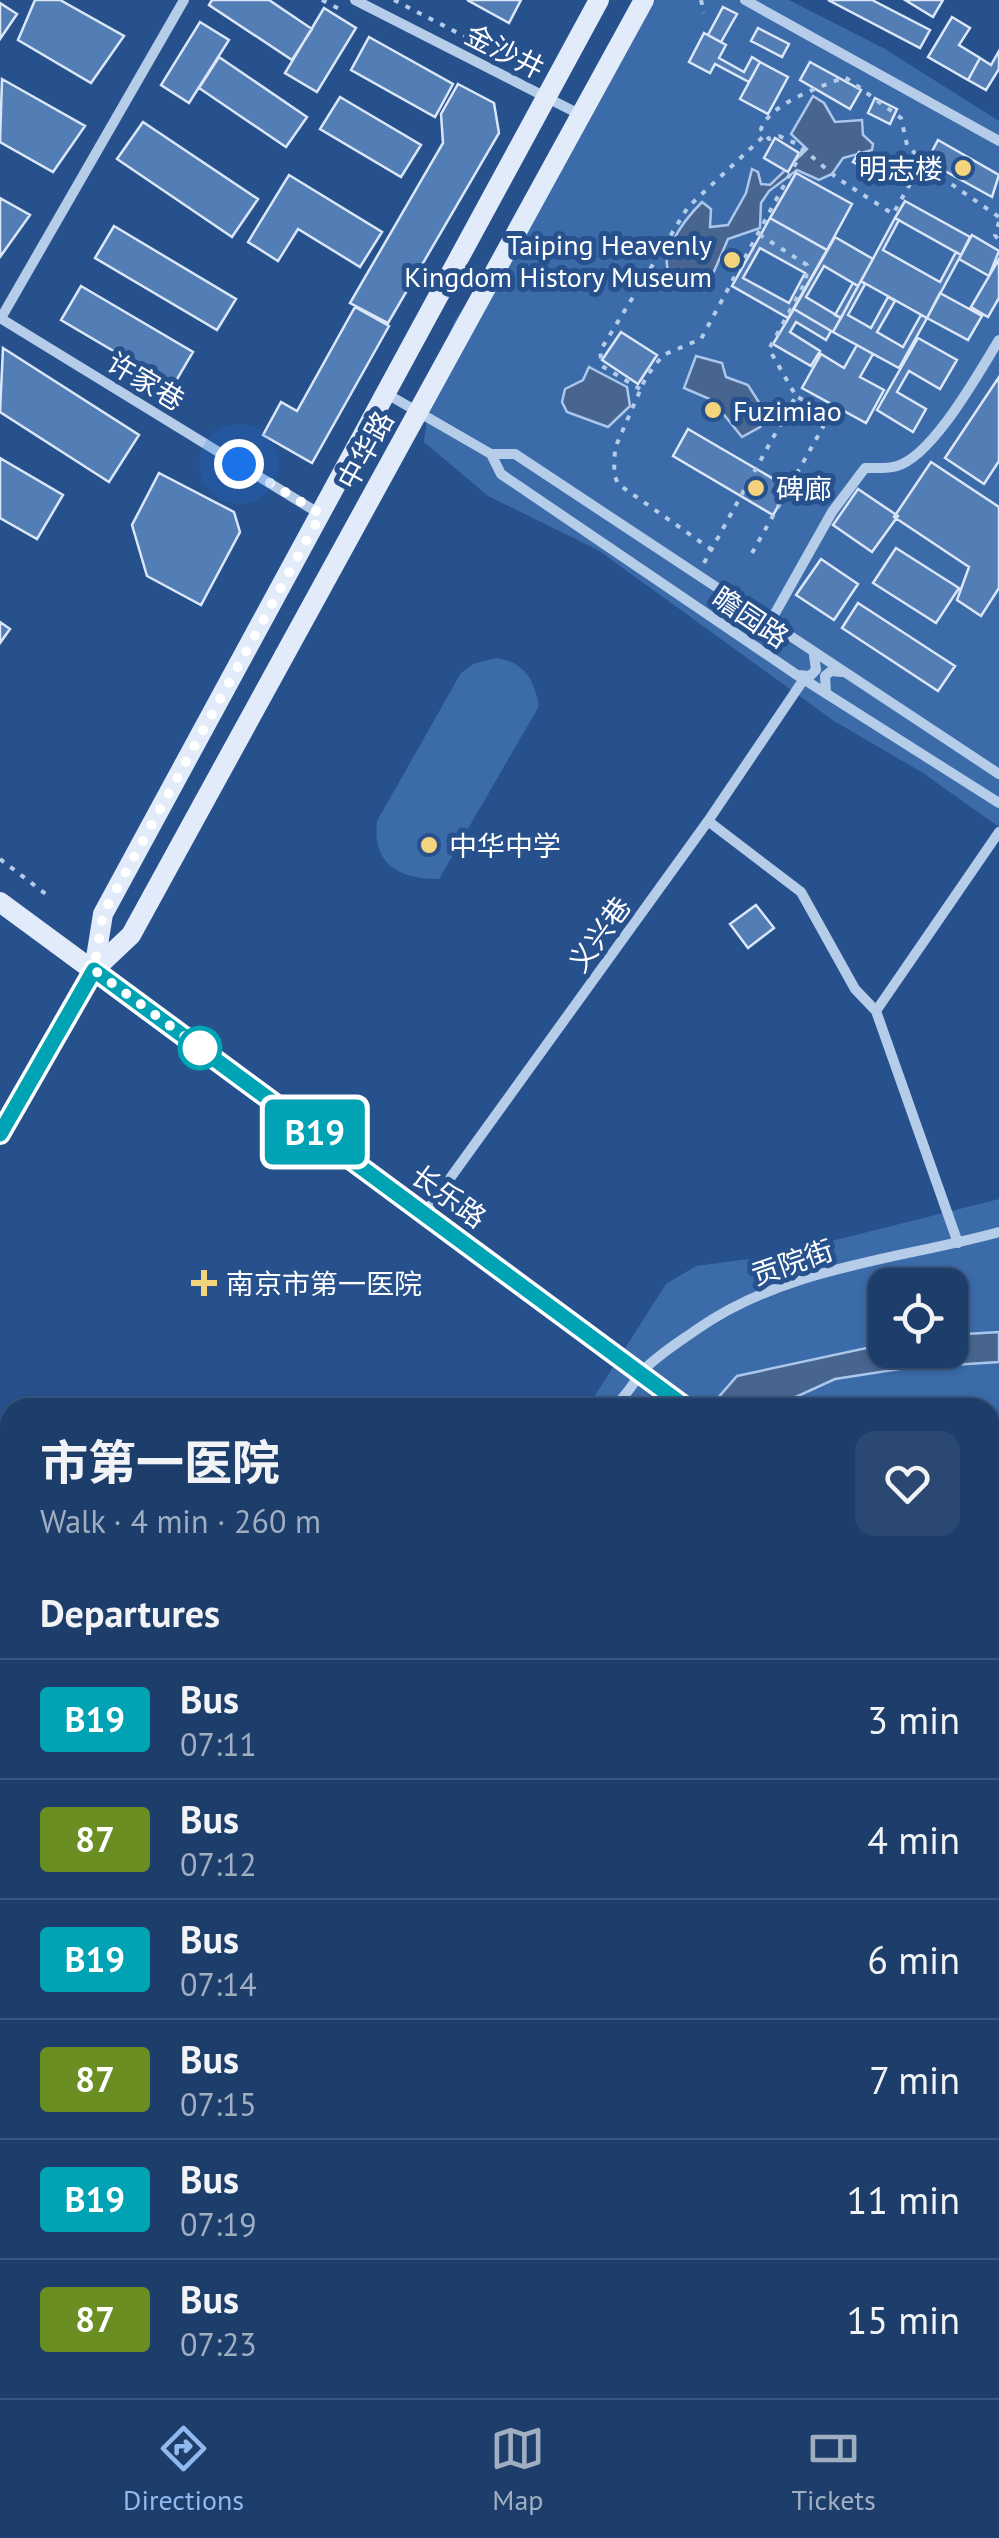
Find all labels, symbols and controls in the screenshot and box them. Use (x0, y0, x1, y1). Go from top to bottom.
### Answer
street label: 金沙井 (459, 15, 551, 87)
place label: 明志楼 (859, 150, 943, 187)
marker: 明志楼 (952, 157, 974, 179)
place label: Taiping Heavenly Kingdom History Museum (404, 226, 712, 295)
marker: Taiping Heavenly Kingdom History Museum (721, 249, 743, 271)
street label: 许家巷 (100, 344, 192, 418)
place label: Fuzimiao (733, 392, 842, 429)
marker: Fuzimiao (702, 399, 724, 421)
street label: 中华路 (328, 404, 402, 496)
your location (214, 439, 264, 489)
place label: 碑廊 (776, 470, 832, 507)
marker: 碑廊 (745, 477, 767, 499)
street label: 瞻园路 (706, 578, 796, 656)
place label: 中华中学 (449, 827, 561, 864)
marker: 中华中学 (418, 834, 440, 856)
street label: 义兴巷 (559, 889, 639, 979)
unlabelled marker (179, 1027, 221, 1069)
line badge: B19 (258, 1100, 372, 1164)
text: B19 (285, 1109, 345, 1155)
street label: 长乐路 (404, 1156, 494, 1236)
street label: 贡院街 (746, 1231, 838, 1293)
place label: 南京市第一医院 (226, 1265, 422, 1302)
map controls (868, 1268, 968, 1368)
button: locate (868, 1268, 968, 1368)
marker: 南京市第一医院 (191, 1270, 217, 1296)
text: 市第一医院 (40, 1431, 280, 1493)
button: heart (855, 1431, 960, 1536)
text: Walk · 4 min · 260 m (40, 1500, 321, 1542)
text: Departures (40, 1588, 220, 1637)
text: Bus (180, 1674, 239, 1723)
text: 3 min (867, 1695, 960, 1744)
text: B19 (65, 1696, 125, 1742)
text: 07:11 (180, 1723, 257, 1765)
text: Bus (180, 1794, 239, 1843)
text: 4 min (867, 1815, 960, 1864)
text: 87 (75, 1816, 115, 1862)
text: 07:12 (180, 1843, 257, 1885)
text: Bus (180, 1914, 239, 1963)
text: 6 min (867, 1935, 960, 1984)
text: B19 (65, 1936, 125, 1982)
text: 07:14 (180, 1963, 257, 2005)
text: Bus (180, 2034, 239, 2083)
text: 7 min (869, 2055, 960, 2104)
text: 87 (75, 2056, 115, 2102)
text: 07:15 (180, 2083, 257, 2125)
text: Bus (180, 2154, 239, 2203)
text: 11 min (847, 2175, 960, 2224)
text: B19 (65, 2176, 125, 2222)
text: 07:19 (180, 2203, 257, 2245)
text: Bus (180, 2274, 239, 2323)
text: 15 min (847, 2295, 960, 2344)
text: 87 (75, 2296, 115, 2342)
text: 07:23 (180, 2323, 257, 2365)
tab: Directions (123, 2421, 244, 2518)
tab: Map (490, 2421, 545, 2518)
tab: Tickets (792, 2421, 876, 2518)

